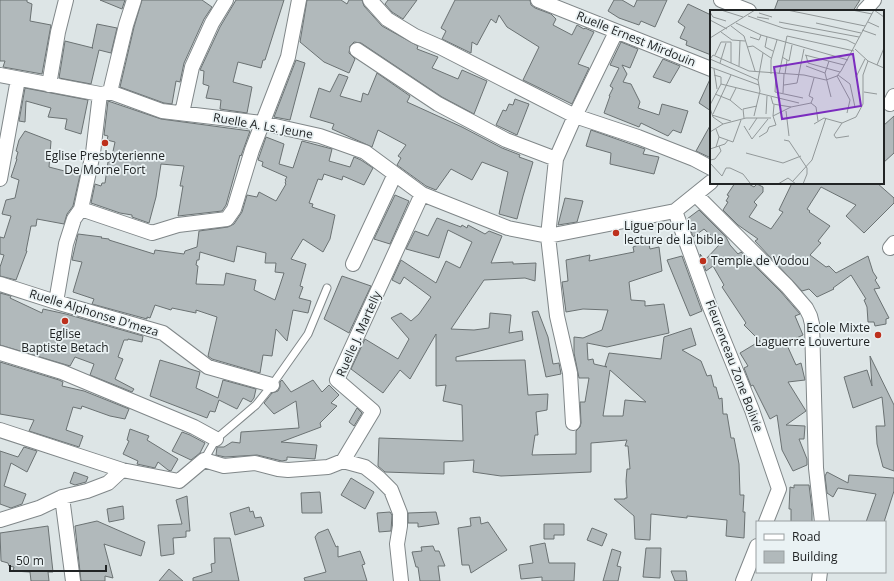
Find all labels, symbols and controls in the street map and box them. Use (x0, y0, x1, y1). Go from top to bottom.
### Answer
street label: Ruelle Ernest Mirdouin (574, 7, 698, 70)
inset map (710, 10, 884, 184)
street label: Ruelle A. Ls. Jeune (212, 108, 315, 143)
marker: Eglise Presbyterienne De Morne Fort (100, 138, 110, 148)
place label: Eglise Presbyterienne De Morne Fort (45, 147, 165, 178)
place label: Ligue pour la lecture de la bible (624, 217, 724, 248)
marker: Ligue pour la lecture de la bible (611, 228, 621, 238)
place label: Temple de Vodou (711, 252, 809, 269)
marker: Temple de Vodou (698, 256, 708, 266)
street label: Ruelle Alphonse D'meza (27, 285, 161, 340)
street label: Ruelle J. Martelly (332, 287, 385, 379)
street label: Fleurenceau Zone Bolivie (701, 297, 768, 434)
marker: Eglise Baptiste Betach (60, 316, 70, 326)
place label: Ecole Mixte Laguerre Louverture (755, 319, 870, 350)
place label: Eglise Baptiste Betach (21, 325, 109, 356)
marker: Ecole Mixte Laguerre Louverture (873, 330, 883, 340)
legend (756, 521, 886, 573)
text: Road (792, 528, 821, 545)
scale bar (10, 547, 106, 573)
text: Building (792, 548, 838, 565)
text: 50 m (16, 552, 44, 569)

